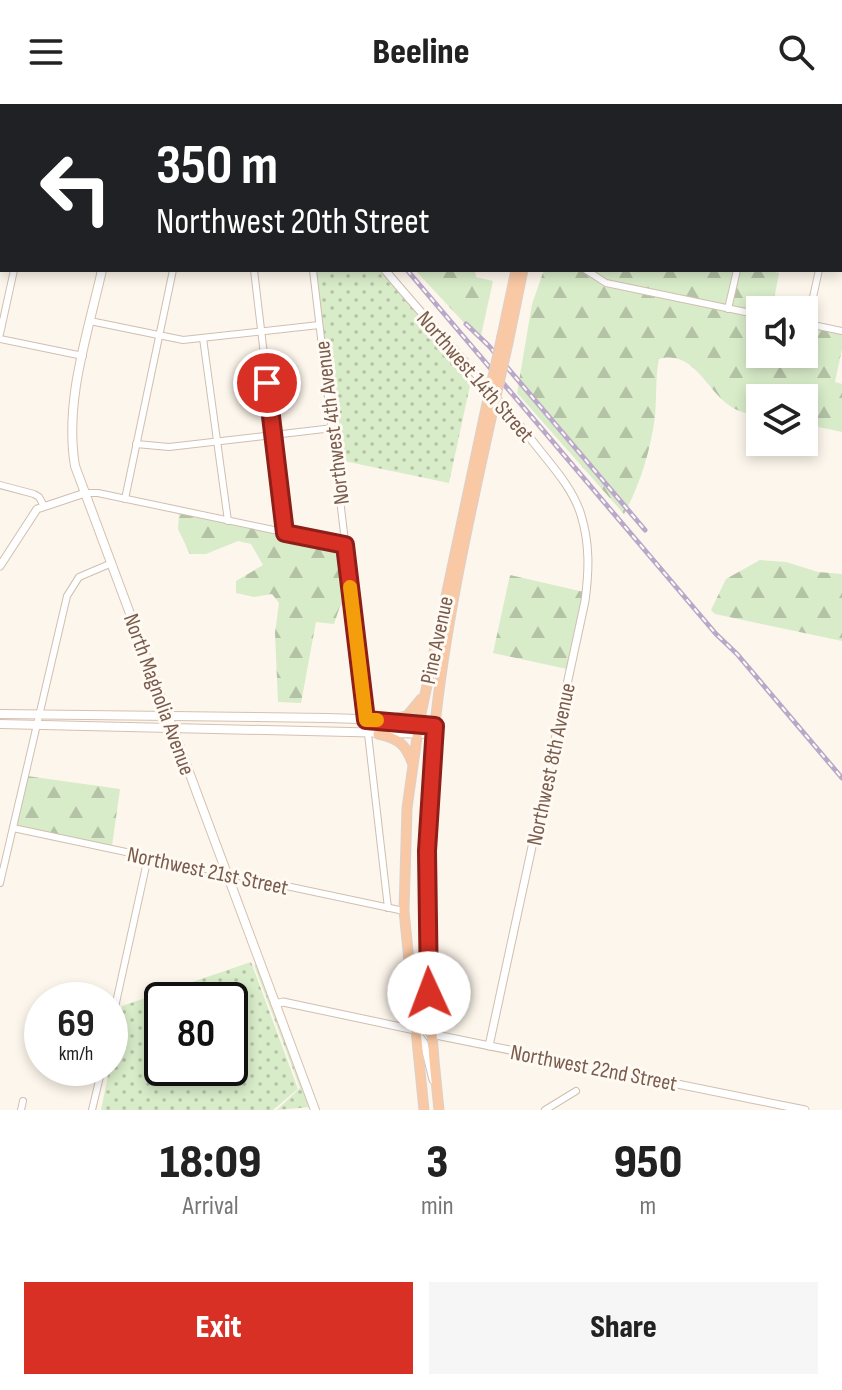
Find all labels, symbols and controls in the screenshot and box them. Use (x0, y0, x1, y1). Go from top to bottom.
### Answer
icon: menu (24, 30, 68, 74)
icon: search (774, 30, 818, 74)
text: Beeline (373, 31, 469, 74)
text: 350 m (156, 133, 278, 200)
icon: left (24, 136, 128, 240)
text: Northwest 20th Street (156, 201, 430, 244)
map controls (746, 296, 818, 456)
button: sound (746, 296, 818, 368)
street label: Northwest 14th Street (410, 306, 539, 448)
street label: Northwest 4th Avenue (309, 339, 356, 506)
pin (233, 349, 301, 417)
icon: arrive (245, 361, 289, 405)
button: layers (746, 384, 818, 456)
street label: Pine Avenue (415, 594, 460, 687)
street label: North Magnolia Avenue (117, 610, 200, 779)
street label: Northwest 8th Avenue (521, 681, 582, 848)
street label: Northwest 21st Street (125, 841, 291, 902)
position arrow (387, 951, 471, 1035)
speed limit sign: 80 (144, 982, 248, 1086)
text: 69 (57, 1000, 95, 1048)
street label: Northwest 22nd Street (508, 1039, 679, 1098)
text: km/h (59, 1042, 93, 1066)
text: 18:09 (160, 1134, 261, 1191)
text: 3 (426, 1134, 448, 1191)
text: 950 (613, 1134, 682, 1191)
text: Arrival (183, 1191, 238, 1222)
text: min (421, 1191, 454, 1222)
text: m (639, 1191, 656, 1222)
button: Exit (24, 1282, 413, 1374)
button: Share (429, 1282, 818, 1374)

